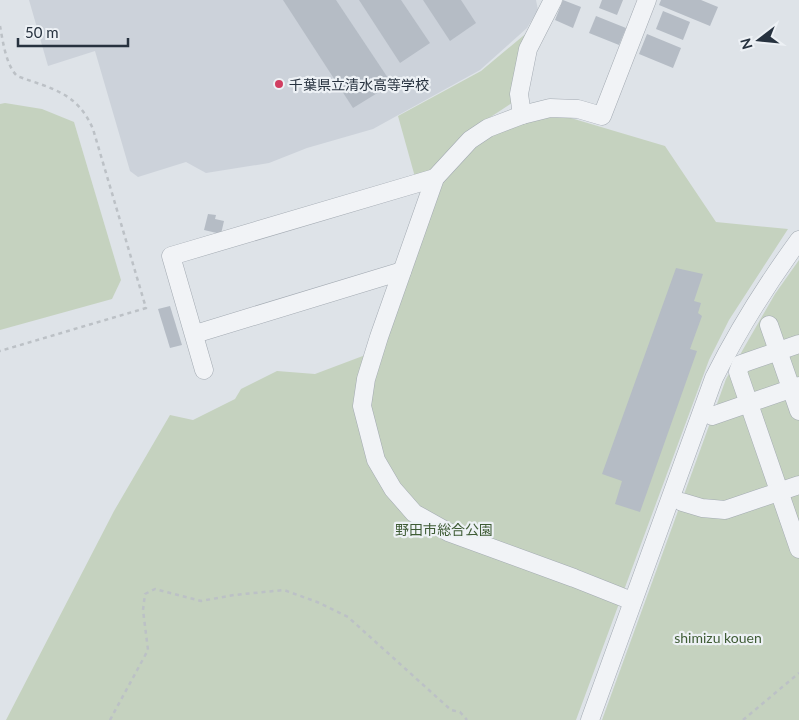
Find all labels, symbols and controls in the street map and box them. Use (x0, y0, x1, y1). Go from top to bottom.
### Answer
scale bar (18, 15, 128, 47)
north arrow (734, 15, 784, 65)
text: 50 m (25, 23, 59, 41)
text: N (736, 36, 756, 51)
place label: 千葉県立清水高等学校 (289, 76, 429, 93)
marker: 千葉県立清水高等学校 (273, 78, 285, 90)
park label: 野田市総合公園 (395, 521, 493, 538)
park label: shimizu kouen (674, 629, 762, 646)

